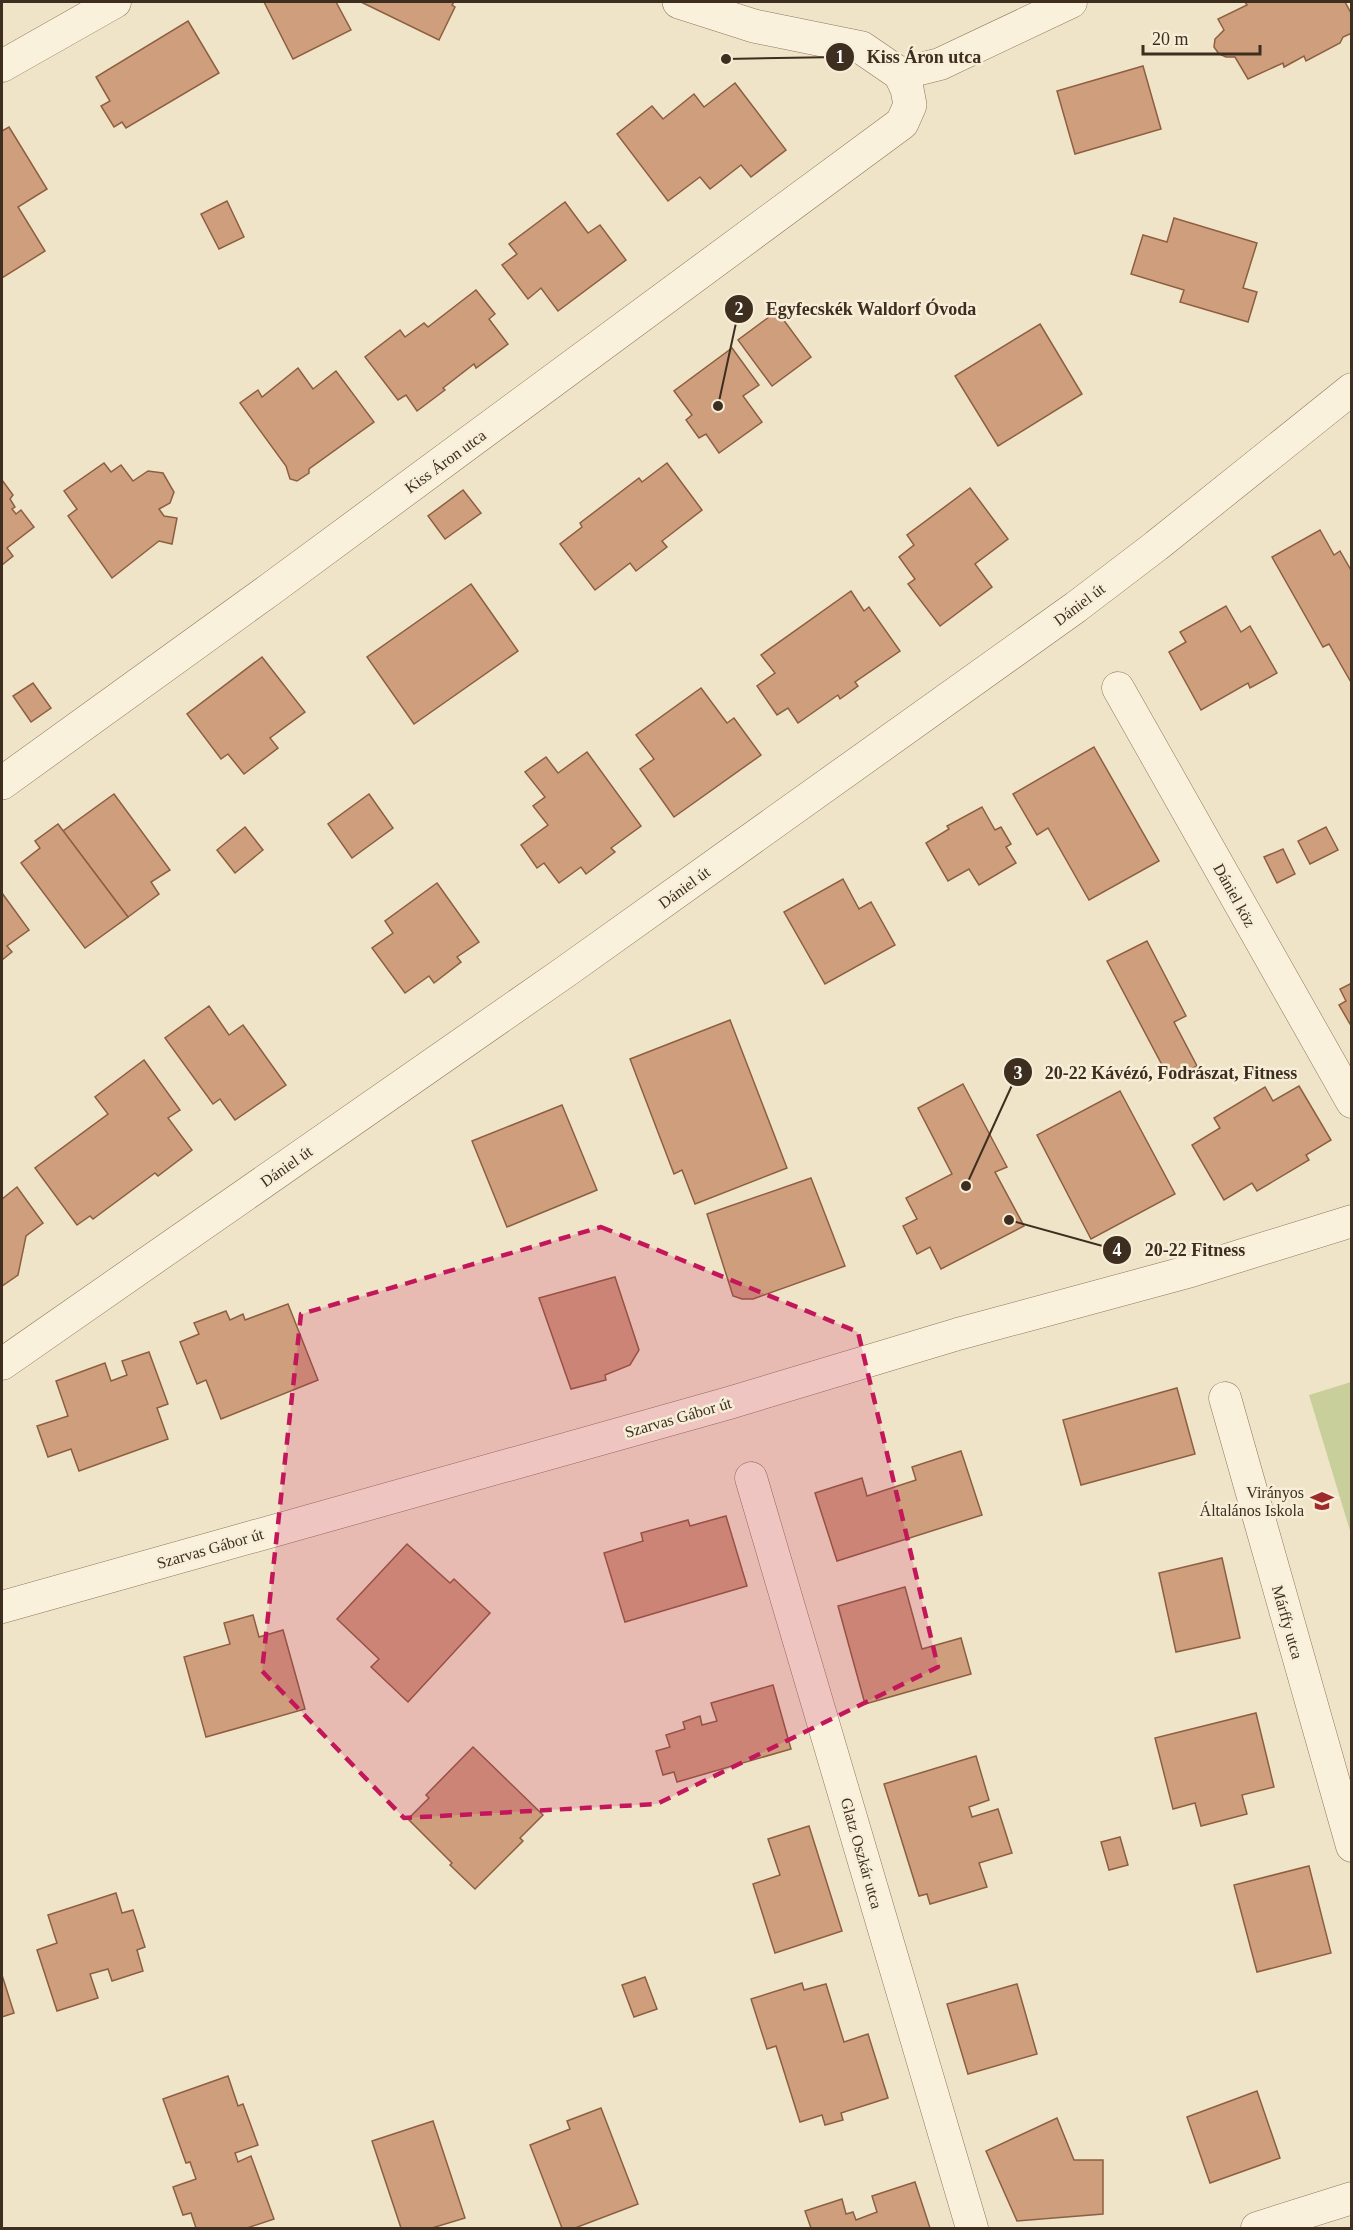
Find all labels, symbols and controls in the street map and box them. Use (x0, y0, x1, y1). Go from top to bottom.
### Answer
scale bar (1143, 18, 1260, 56)
text: 20 m (1152, 29, 1189, 49)
callout: Kiss Áron utca (825, 39, 994, 75)
text: Kiss Áron utca (867, 46, 981, 67)
text: 1 (836, 47, 845, 67)
callout: Egyfecskék Waldorf Óvoda (724, 291, 989, 327)
text: Egyfecskék Waldorf Óvoda (766, 298, 976, 319)
text: 2 (735, 299, 744, 319)
street label: Kiss Áron utca (401, 426, 489, 496)
street label: Dániel út (1051, 579, 1108, 629)
street label: Dániel köz (1210, 861, 1259, 930)
street label: Dániel út (655, 863, 714, 912)
callout: 20-22 Kávézó, Fodrászat, Fitness (1003, 1054, 1309, 1090)
text: 3 (1014, 1063, 1023, 1083)
text: 20-22 Kávézó, Fodrászat, Fitness (1045, 1063, 1297, 1083)
street label: Dániel út (257, 1142, 316, 1190)
callout: 20-22 Fitness (1102, 1232, 1257, 1268)
text: 4 (1113, 1240, 1122, 1260)
text: 20-22 Fitness (1145, 1240, 1245, 1260)
street label: Szarvas Gábor út (623, 1394, 734, 1441)
place label: Virányos Általános Iskola (1200, 1484, 1304, 1519)
school or university icon: Virányos Általános Iskola (1309, 1488, 1335, 1514)
street label: Szarvas Gábor út (155, 1525, 266, 1572)
street label: Márffy utca (1268, 1583, 1306, 1661)
street label: Glatz Oszkár utca (838, 1796, 885, 1911)

